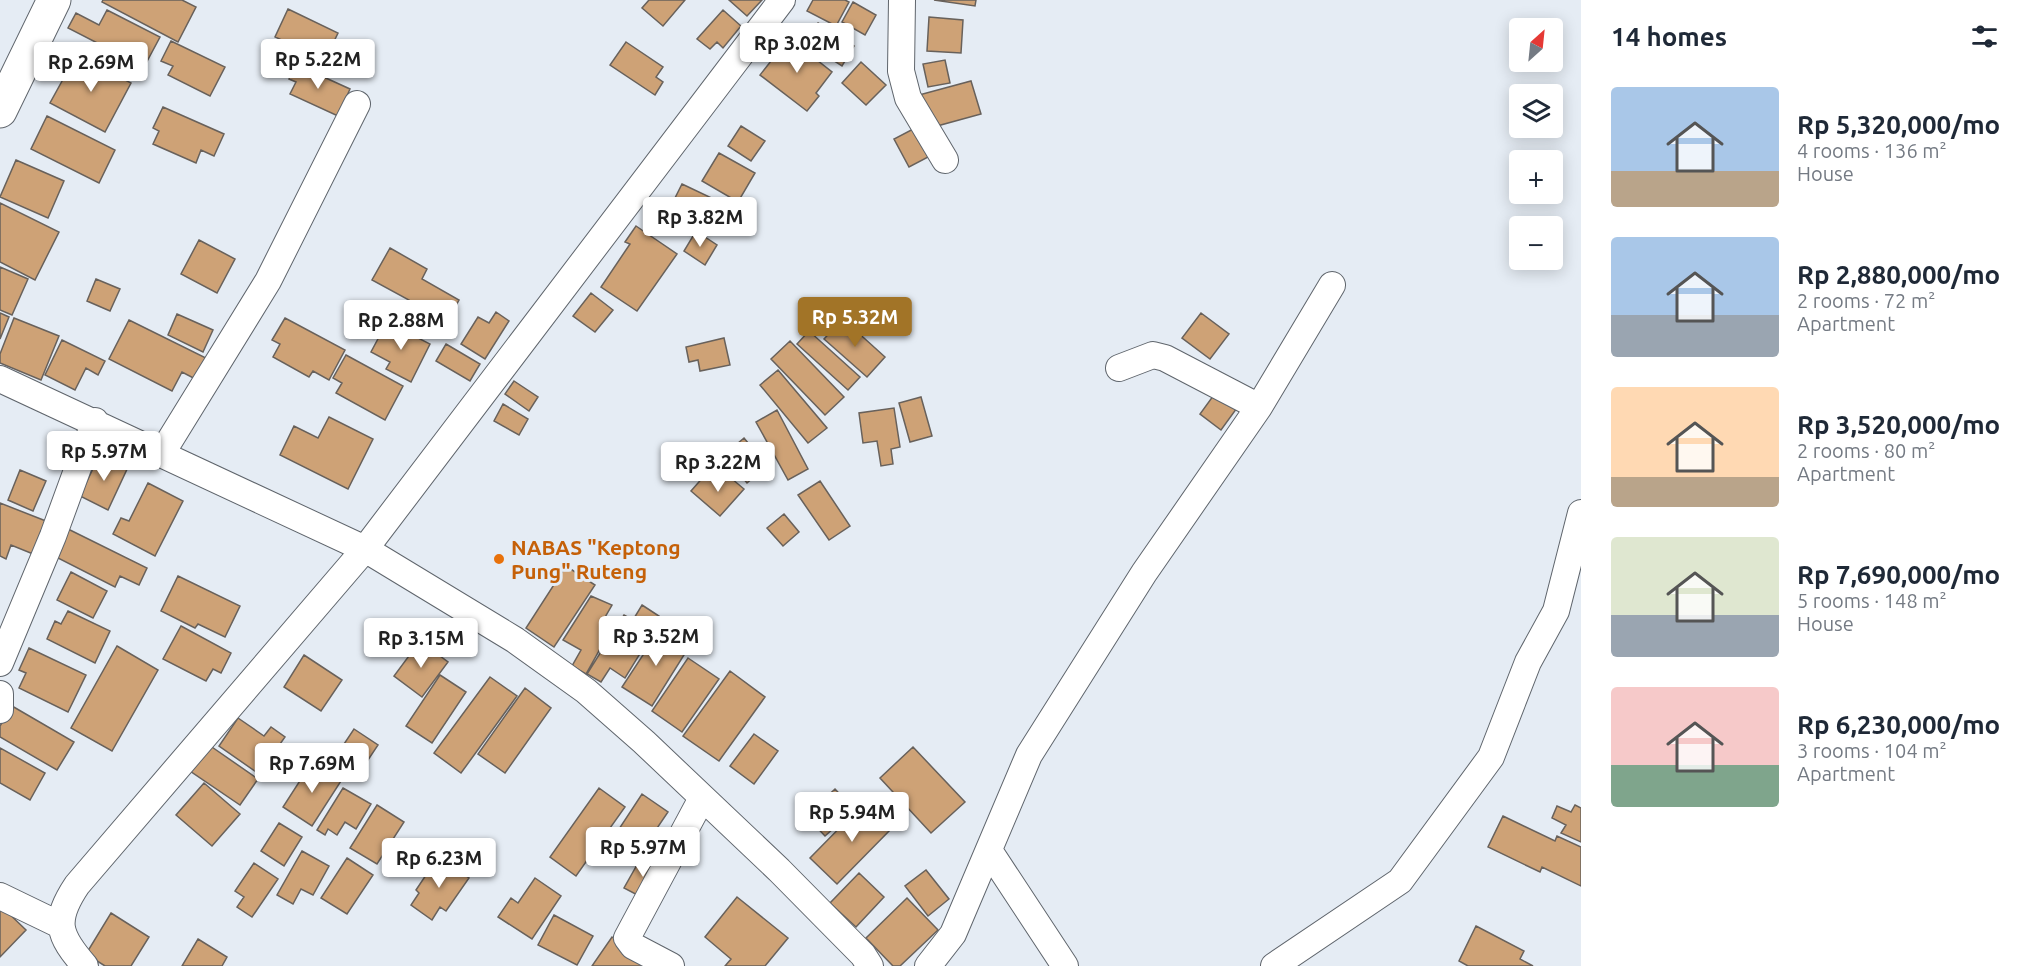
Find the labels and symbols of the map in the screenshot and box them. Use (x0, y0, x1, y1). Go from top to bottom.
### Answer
north arrow (1509, 18, 1563, 72)
pin: Rp 3.02M (735, 23, 859, 74)
pin: Rp 5.22M (256, 39, 380, 90)
pin: Rp 2.69M (29, 42, 153, 93)
pin: Rp 3.82M (638, 197, 762, 248)
pin: Rp 5.32M (793, 297, 917, 348)
pin: Rp 2.88M (339, 300, 463, 351)
pin: Rp 5.97M (42, 431, 166, 482)
pin: Rp 3.22M (656, 442, 780, 493)
place label: NABAS "Keptong Pung" Ruteng (511, 535, 681, 583)
marker: NABAS "Keptong Pung" Ruteng (492, 552, 506, 566)
pin: Rp 3.52M (594, 616, 718, 667)
pin: Rp 3.15M (359, 618, 483, 669)
pin: Rp 7.69M (250, 743, 374, 794)
pin: Rp 5.94M (790, 792, 914, 843)
pin: Rp 5.97M (581, 827, 705, 878)
pin: Rp 6.23M (377, 838, 501, 889)

